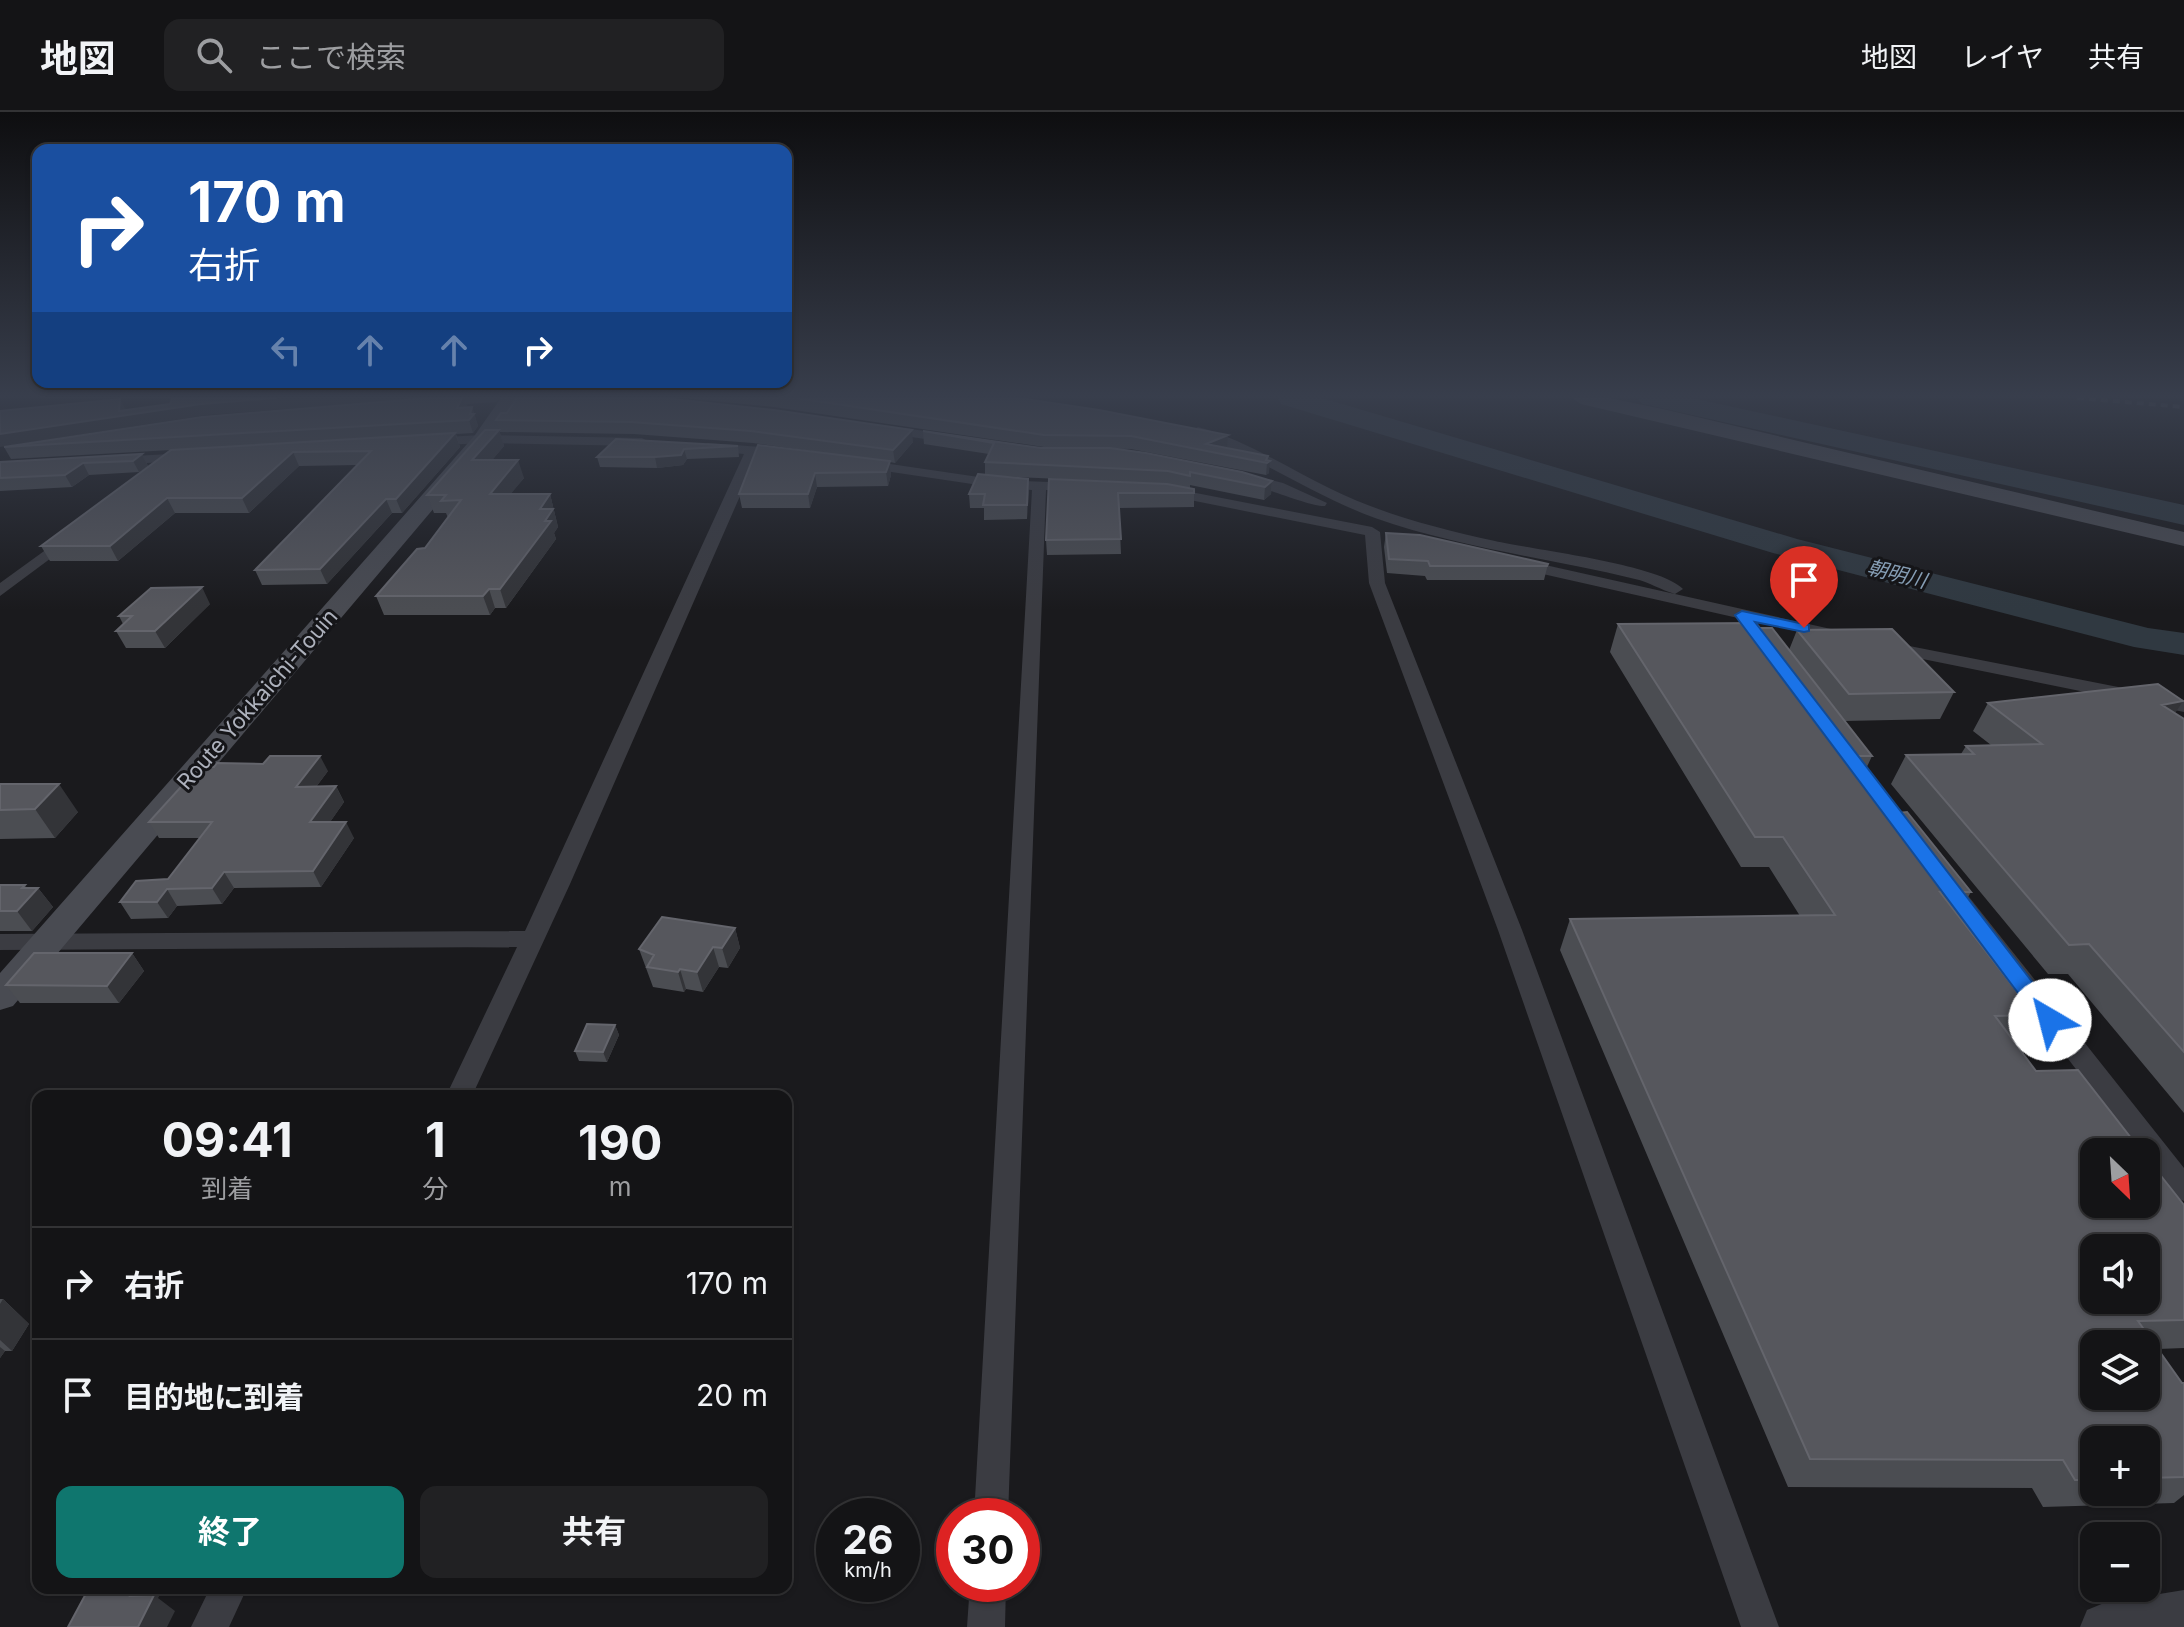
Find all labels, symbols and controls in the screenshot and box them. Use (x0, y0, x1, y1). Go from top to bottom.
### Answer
search box (164, 19, 724, 91)
icon: search (192, 33, 236, 77)
text: 地図 (40, 35, 116, 81)
text: ここで検索 (256, 39, 406, 75)
text: 地図 (1861, 40, 1917, 74)
text: レイヤ (1961, 40, 2044, 74)
text: 共有 (2088, 40, 2144, 74)
text: 170 m (188, 168, 346, 236)
icon: right (56, 176, 160, 280)
text: 右折 (188, 243, 260, 287)
icon: left (264, 328, 308, 372)
icon: ahead (348, 328, 392, 372)
icon: ahead (432, 328, 476, 372)
icon: right (516, 328, 560, 372)
pin (1770, 546, 1838, 628)
water label: 朝明川 (1865, 555, 1931, 593)
icon: arrive (1782, 558, 1826, 602)
street label: Route Yokkaichi-Touin (172, 603, 342, 795)
position arrow (2008, 978, 2092, 1062)
text: 09:41 (162, 1110, 293, 1169)
text: 1 (425, 1110, 446, 1169)
text: 190 (578, 1113, 662, 1172)
north arrow (2080, 1138, 2160, 1218)
map controls (2080, 1138, 2160, 1602)
text: m (609, 1171, 632, 1202)
text: 到着 (201, 1173, 253, 1204)
text: 分 (422, 1173, 448, 1204)
button: sound (2080, 1234, 2160, 1314)
icon: right (56, 1261, 100, 1305)
text: 170 m (686, 1265, 768, 1301)
text: 右折 (124, 1267, 184, 1303)
button: layers (2080, 1330, 2160, 1410)
icon: arrive (56, 1373, 100, 1417)
text: 20 m (696, 1377, 768, 1413)
text: 目的地に到着 (124, 1379, 304, 1415)
button: + (2080, 1426, 2160, 1506)
button: 終了 (56, 1486, 404, 1578)
button: 共有 (420, 1486, 768, 1578)
speed limit sign: 30 (936, 1498, 1040, 1602)
text: 26 (842, 1515, 894, 1564)
button: − (2080, 1522, 2160, 1602)
text: km/h (844, 1558, 892, 1582)

